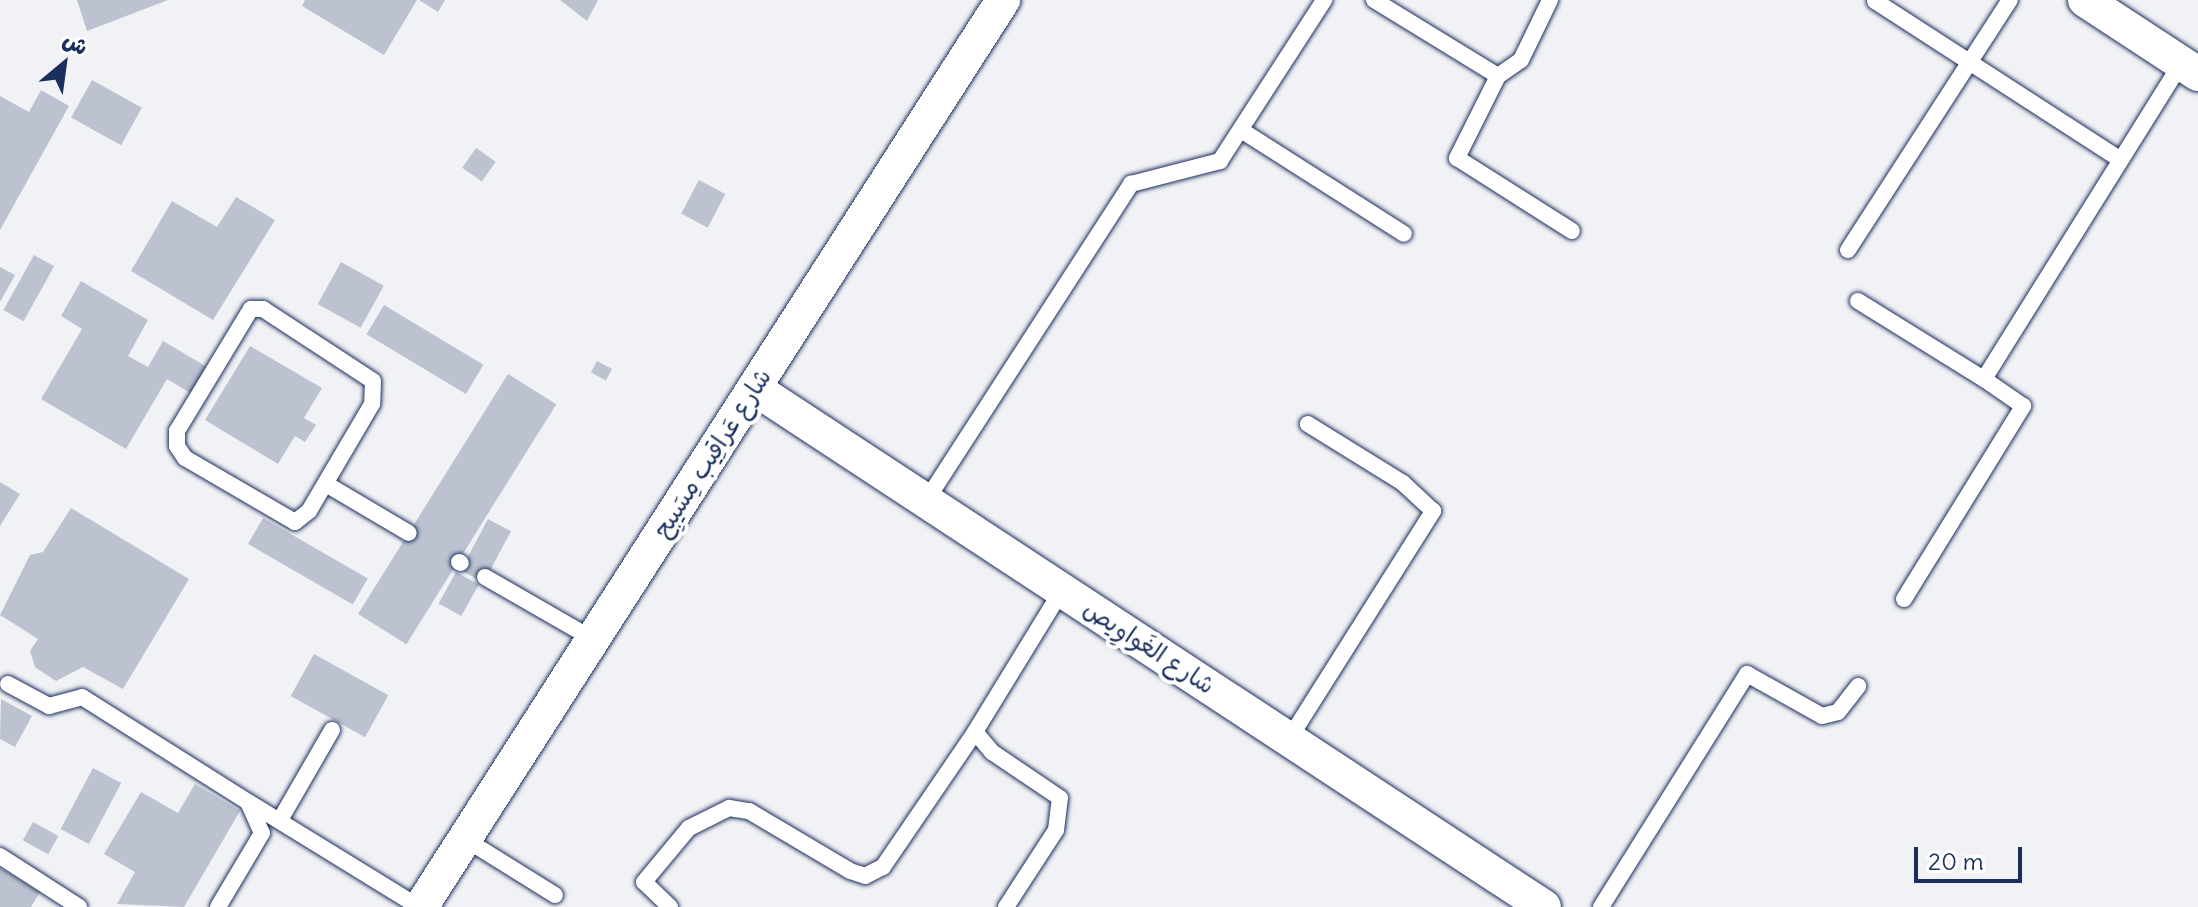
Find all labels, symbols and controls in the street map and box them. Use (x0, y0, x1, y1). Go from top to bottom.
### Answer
north arrow (24, 24, 104, 104)
text: ش (58, 25, 93, 61)
street label: شارع عَراقِيب مِسَيبِح (647, 363, 777, 543)
street label: شارع الغَواوِيص (1078, 594, 1220, 700)
scale bar (1918, 831, 2026, 881)
text: 20 m (1928, 846, 1984, 876)

